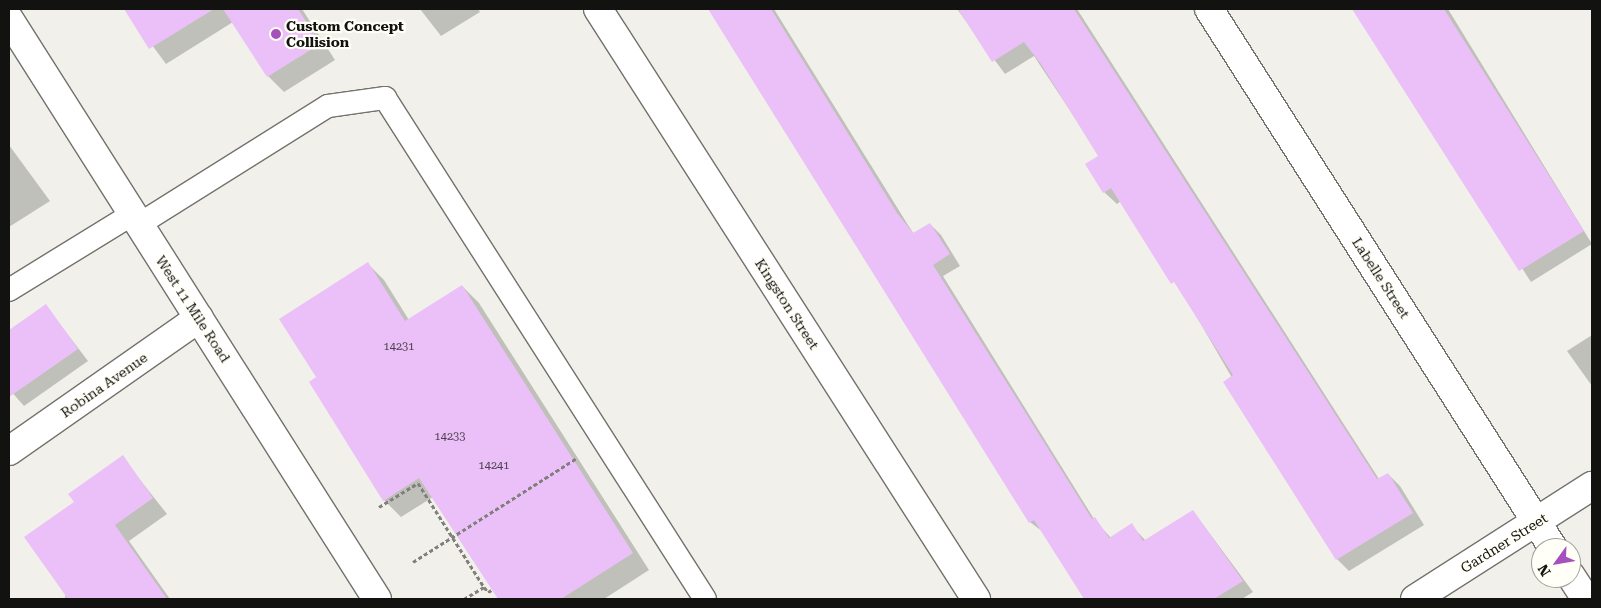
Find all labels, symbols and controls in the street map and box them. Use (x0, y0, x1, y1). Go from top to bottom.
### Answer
place label: Custom Concept Collision (286, 18, 404, 50)
marker: Custom Concept Collision (270, 28, 282, 40)
street label: Labelle Street (1349, 234, 1413, 322)
street label: West 11 Mile Road (152, 253, 234, 365)
street label: Kingston Street (751, 256, 823, 352)
house number: 14231 (384, 340, 414, 354)
street label: Robina Avenue (57, 349, 151, 421)
house number: 14233 (435, 430, 465, 444)
house number: 14241 (479, 459, 509, 473)
street label: Gardner Street (1457, 510, 1551, 576)
north arrow (1531, 538, 1581, 588)
text: N (1534, 562, 1554, 579)

